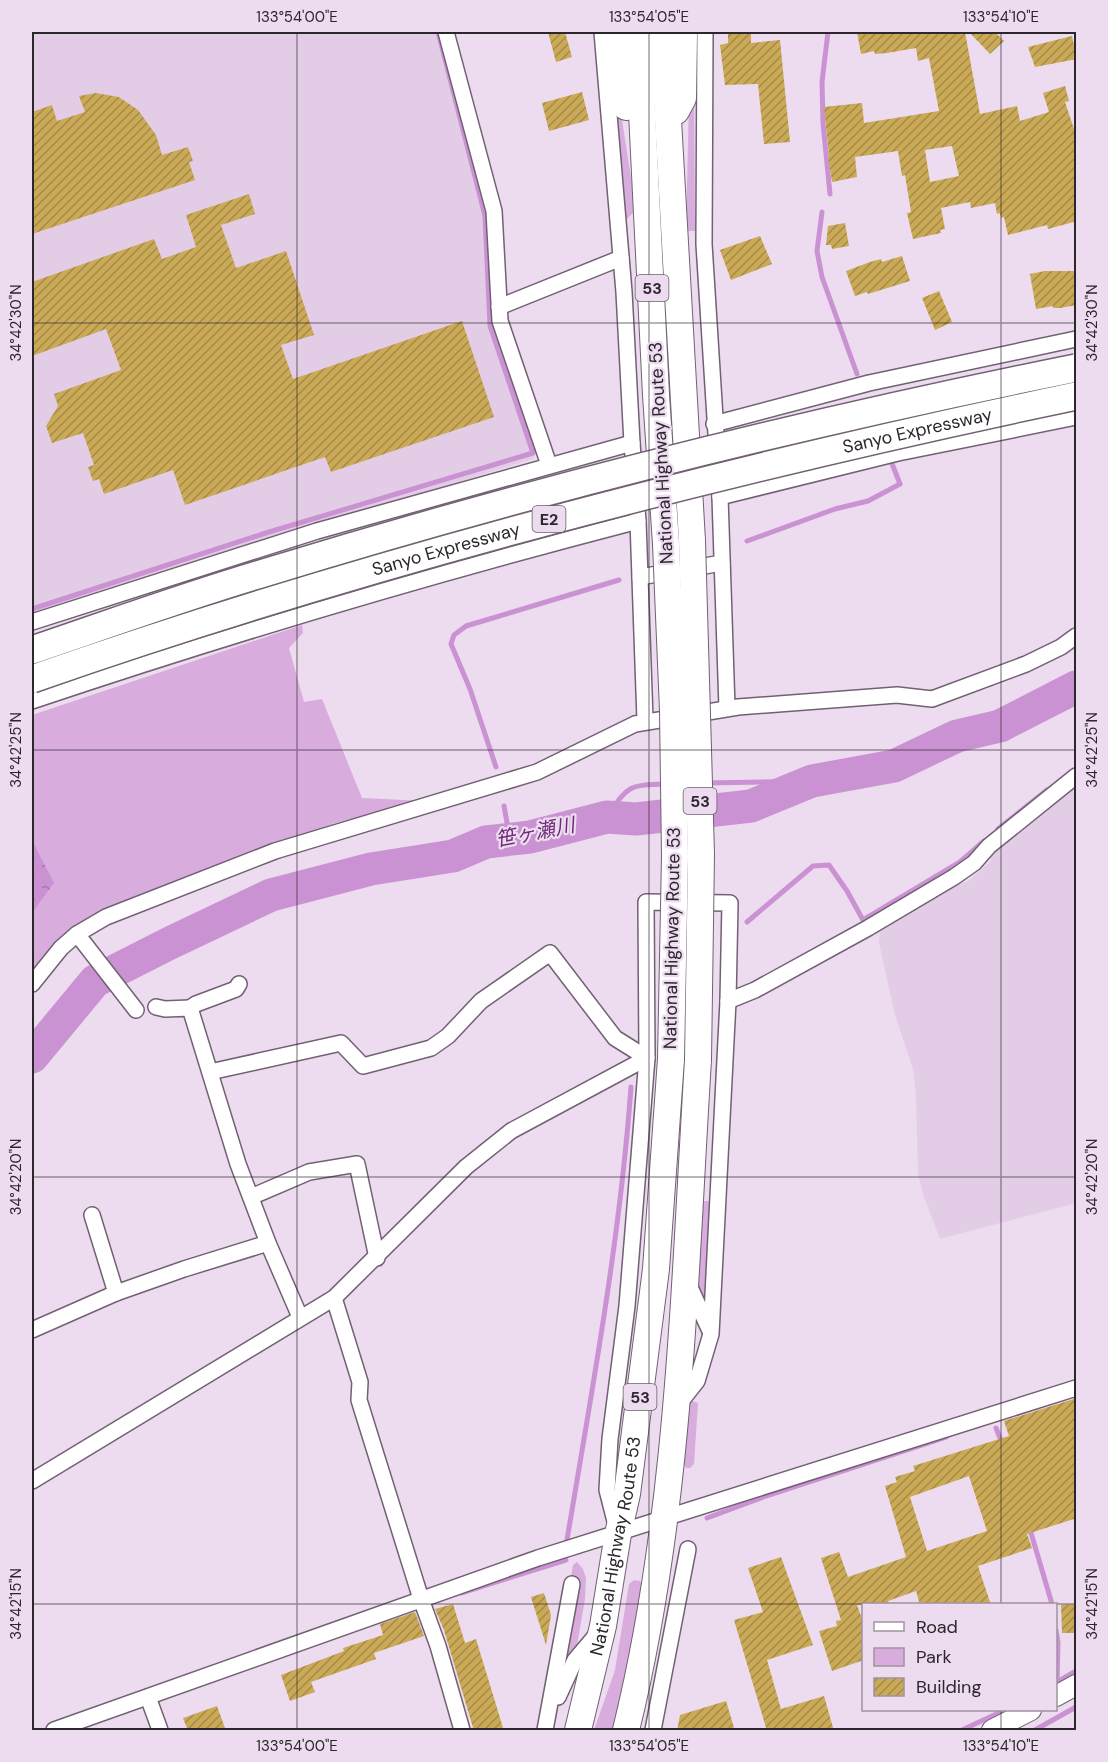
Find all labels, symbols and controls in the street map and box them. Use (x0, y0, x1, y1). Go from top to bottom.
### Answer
text: 133°54'00"E (256, 7, 338, 27)
text: 133°54'05"E (609, 7, 689, 27)
text: 133°54'10"E (963, 7, 1039, 27)
road number: 53 (636, 275, 668, 301)
text: 34°42'30"N (6, 284, 26, 362)
text: 34°42'30"N (1082, 284, 1102, 362)
street label: National Highway Route 53 (643, 341, 679, 565)
street label: Sanyo Expressway (840, 402, 994, 459)
road number: E2 (532, 506, 566, 532)
street label: Sanyo Expressway (369, 517, 523, 582)
text: 34°42'25"N (6, 712, 26, 788)
text: 34°42'25"N (1082, 712, 1102, 788)
road number: 53 (684, 788, 716, 814)
water label: 笹ヶ瀬川 (493, 811, 579, 852)
street label: National Highway Route 53 (658, 827, 686, 1049)
text: 34°42'20"N (6, 1139, 26, 1215)
text: 34°42'20"N (1082, 1139, 1102, 1215)
road number: 53 (624, 1384, 656, 1410)
street label: National Highway Route 53 (584, 1435, 646, 1658)
text: 34°42'15"N (6, 1568, 26, 1640)
text: 34°42'15"N (1082, 1568, 1102, 1640)
legend (862, 1603, 1057, 1711)
text: Road (916, 1615, 958, 1639)
text: Park (916, 1645, 952, 1669)
text: Building (916, 1675, 981, 1699)
text: 133°54'00"E (256, 1736, 338, 1756)
text: 133°54'05"E (609, 1736, 689, 1756)
text: 133°54'10"E (963, 1736, 1039, 1756)

